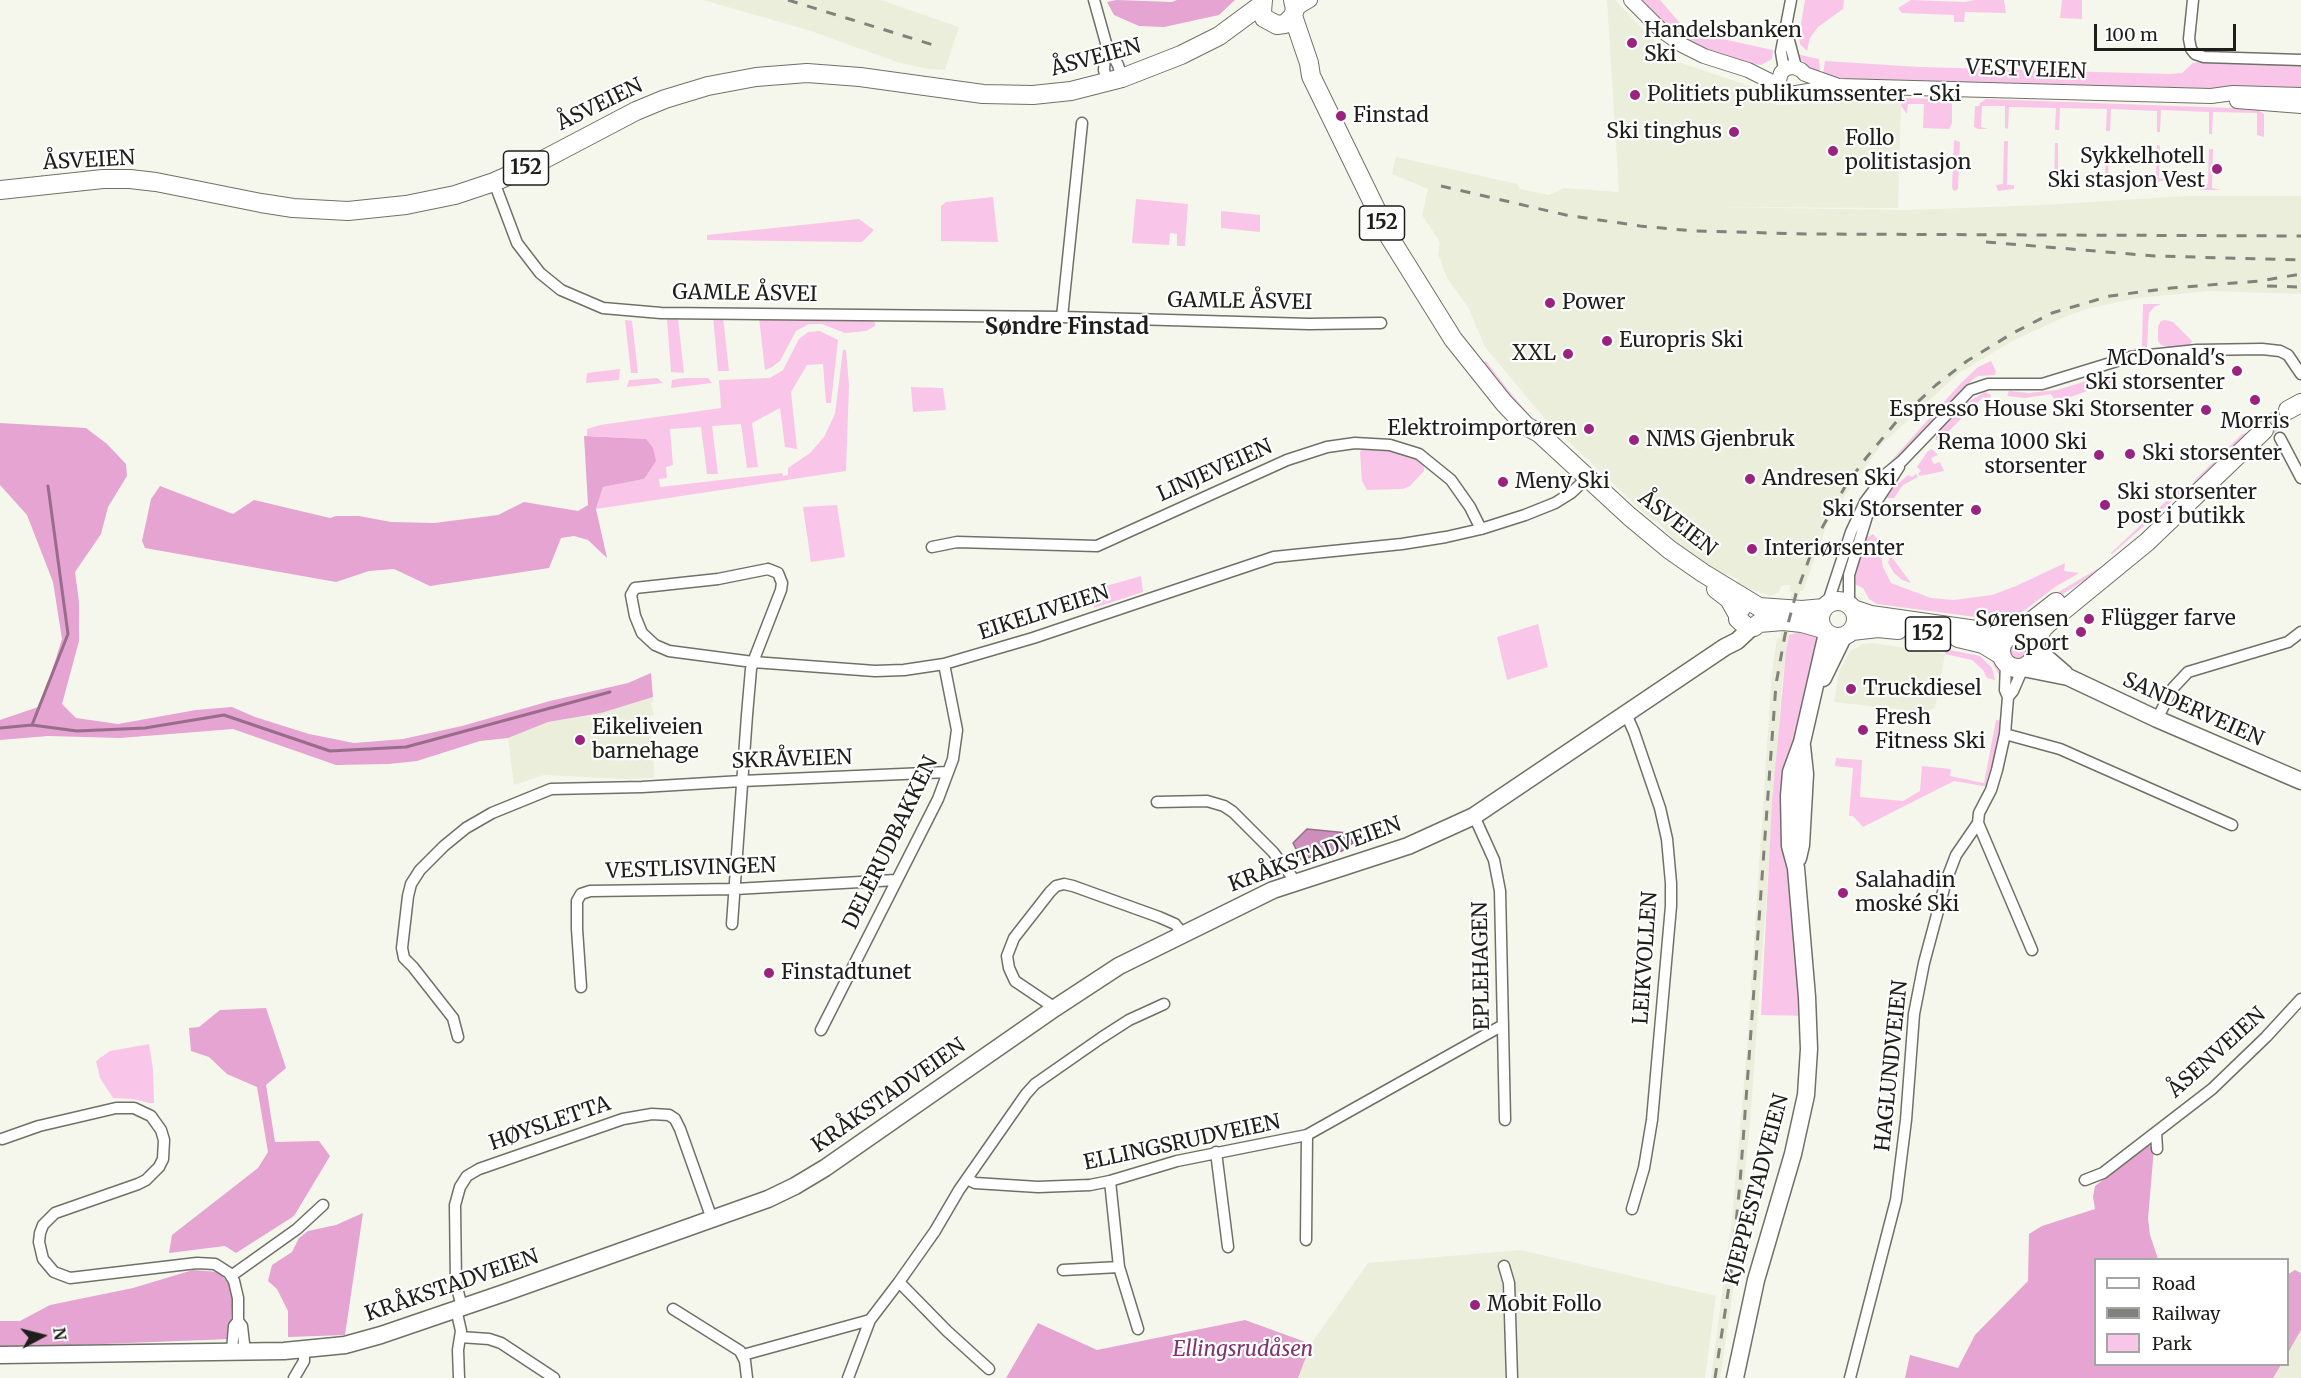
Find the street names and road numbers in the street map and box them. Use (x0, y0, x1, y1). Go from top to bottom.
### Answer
street label: ÅSVEIEN (1048, 34, 1144, 82)
street label: VESTVEIEN (1965, 55, 2087, 85)
street label: ÅSVEIEN (553, 73, 647, 137)
street label: ÅSVEIEN (42, 146, 136, 176)
road number: 152 (504, 151, 548, 185)
road number: 152 (1360, 206, 1404, 240)
street label: GAMLE ÅSVEI (672, 280, 818, 308)
street label: GAMLE ÅSVEI (1167, 288, 1313, 316)
street label: LINJEVEIEN (1154, 434, 1276, 508)
street label: ÅSVEIEN (1633, 486, 1721, 562)
street label: EIKELIVEIEN (975, 580, 1113, 646)
road number: 152 (1906, 617, 1950, 651)
street label: SANDERVEIEN (2119, 668, 2267, 752)
street label: SKRÅVEIEN (731, 745, 853, 775)
street label: DELERUDBAKKEN (838, 753, 944, 933)
street label: KRÅKSTADVEIEN (1225, 812, 1405, 898)
street label: VESTLISVINGEN (605, 853, 777, 885)
street label: LEIKVOLLEN (1629, 891, 1663, 1025)
street label: EPLEHAGEN (1468, 901, 1496, 1031)
street label: HAGLUNDVEIEN (1870, 979, 1914, 1153)
street label: ÅSENVEIEN (2163, 1003, 2271, 1103)
street label: KRÅKSTADVEIEN (807, 1034, 971, 1158)
street label: HØYSLETTA (486, 1091, 614, 1157)
street label: KJEPPESTADVEIEN (1719, 1091, 1795, 1289)
street label: ELLINGSRUDVEIEN (1081, 1110, 1283, 1176)
street label: KRÅKSTADVEIEN (362, 1244, 542, 1328)

